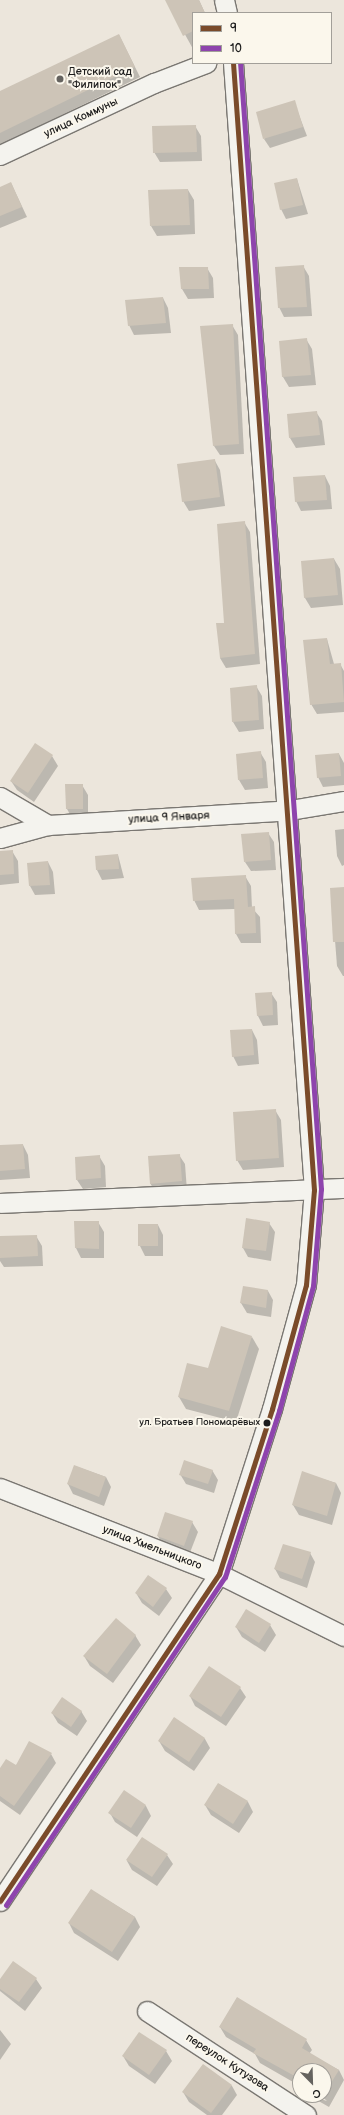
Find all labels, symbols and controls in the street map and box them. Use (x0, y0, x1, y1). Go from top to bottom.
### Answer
legend (192, 12, 332, 64)
text: 9 (230, 21, 237, 36)
text: 10 (230, 41, 242, 56)
place label: Детский сад "Филипок" (68, 66, 132, 92)
marker: Детский сад "Филипок" (55, 74, 65, 84)
street label: улица Коммуны (42, 95, 120, 141)
street label: улица 9 Января (128, 809, 210, 827)
place label: ул. Братьев Пономарёвых (139, 1417, 260, 1429)
marker: ул. Братьев Пономарёвых (262, 1418, 272, 1428)
street label: улица Хмельницкого (101, 1523, 203, 1573)
street label: переулок Кутузова (183, 2031, 271, 2095)
north arrow (292, 2063, 332, 2103)
text: С (310, 2086, 323, 2101)

